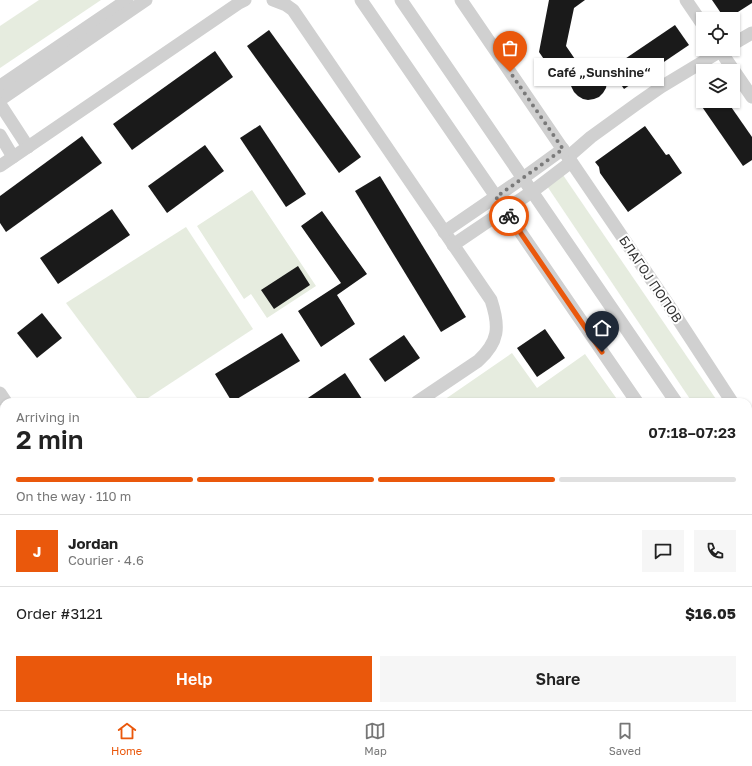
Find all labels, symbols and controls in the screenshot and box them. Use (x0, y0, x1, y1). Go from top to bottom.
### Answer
map controls (696, 12, 740, 108)
button: locate (696, 12, 740, 56)
pin (493, 31, 527, 72)
icon: bag (499, 37, 521, 59)
callout: Café „Sunshine“ (534, 58, 664, 86)
text: Café „Sunshine“ (547, 64, 651, 80)
button: layers (696, 64, 740, 108)
courier (489, 196, 529, 236)
icon: bike (498, 205, 520, 227)
street label: БЛАГОЈ ПОПОВ (616, 233, 686, 326)
pin (585, 311, 619, 352)
icon: home (591, 317, 613, 339)
text: Arriving in (16, 409, 80, 425)
text: 07:18–07:23 (648, 423, 736, 441)
text: 2 min (16, 424, 84, 455)
text: On the way · 110 m (16, 488, 131, 504)
button: chat (642, 530, 684, 572)
button: phone (694, 530, 736, 572)
text: Jordan (68, 534, 118, 552)
text: J (33, 542, 41, 560)
text: Courier · 4.6 (68, 552, 144, 568)
text: Order #3121 (16, 604, 103, 622)
text: $16.05 (685, 604, 736, 622)
button: Help (16, 656, 372, 702)
button: Share (380, 656, 736, 702)
tab: Home (111, 720, 142, 757)
tab: Map (364, 720, 387, 757)
tab: Saved (609, 720, 641, 757)

